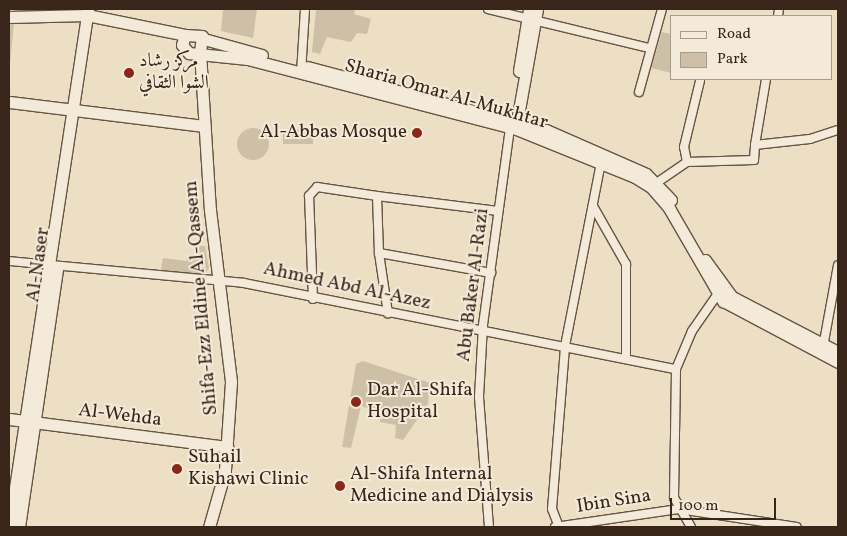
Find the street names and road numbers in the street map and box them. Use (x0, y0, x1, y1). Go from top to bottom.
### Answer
street label: Sharia Omar Al-Mukhtar (342, 55, 550, 135)
street label: Shifa-Ezz Eldine Al-Qassem (180, 180, 224, 416)
street label: Abu Baker Al-Razi (453, 207, 495, 363)
street label: Al-Naser (22, 226, 56, 304)
street label: Ahmed Abd Al-Azez (261, 258, 433, 316)
street label: Al-Wehda (77, 400, 163, 432)
street label: Ibin Sina (575, 485, 653, 519)

